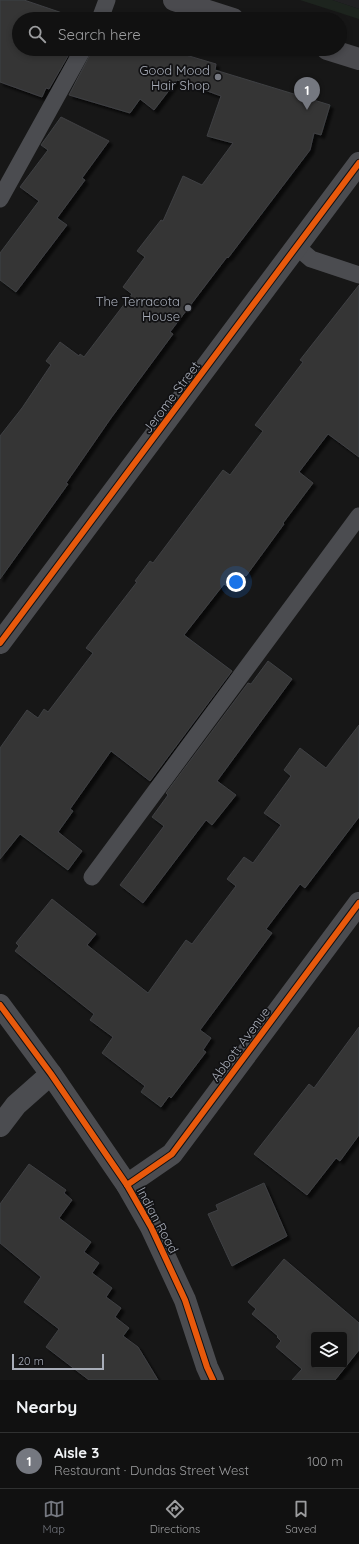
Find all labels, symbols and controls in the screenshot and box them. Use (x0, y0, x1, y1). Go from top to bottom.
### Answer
search box (12, 12, 347, 56)
icon: search (26, 23, 48, 45)
text: Search here (58, 25, 141, 44)
place label: Good Mood Hair Shop (140, 62, 210, 93)
marker: Good Mood Hair Shop (213, 72, 223, 82)
pin: 1 (294, 77, 320, 110)
place label: The Terracota House (96, 293, 180, 324)
marker: The Terracota House (183, 303, 193, 313)
street label: Jerome Street (139, 358, 203, 436)
your location (226, 572, 246, 592)
street label: Abbott Avenue (207, 1004, 273, 1084)
street label: Indian Road (134, 1184, 182, 1256)
map controls (311, 1332, 347, 1368)
button: layers (311, 1332, 347, 1368)
scale bar (12, 1352, 104, 1371)
text: 20 m (18, 1354, 44, 1368)
text: Nearby (16, 1396, 77, 1417)
text: Aisle 3 (54, 1443, 99, 1462)
text: 1 (26, 1453, 32, 1469)
text: 100 m (307, 1453, 343, 1469)
text: Restaurant · Dundas Street West (54, 1462, 249, 1478)
tab: Map (42, 1498, 65, 1536)
tab: Directions (150, 1498, 200, 1536)
tab: Saved (285, 1498, 317, 1536)

